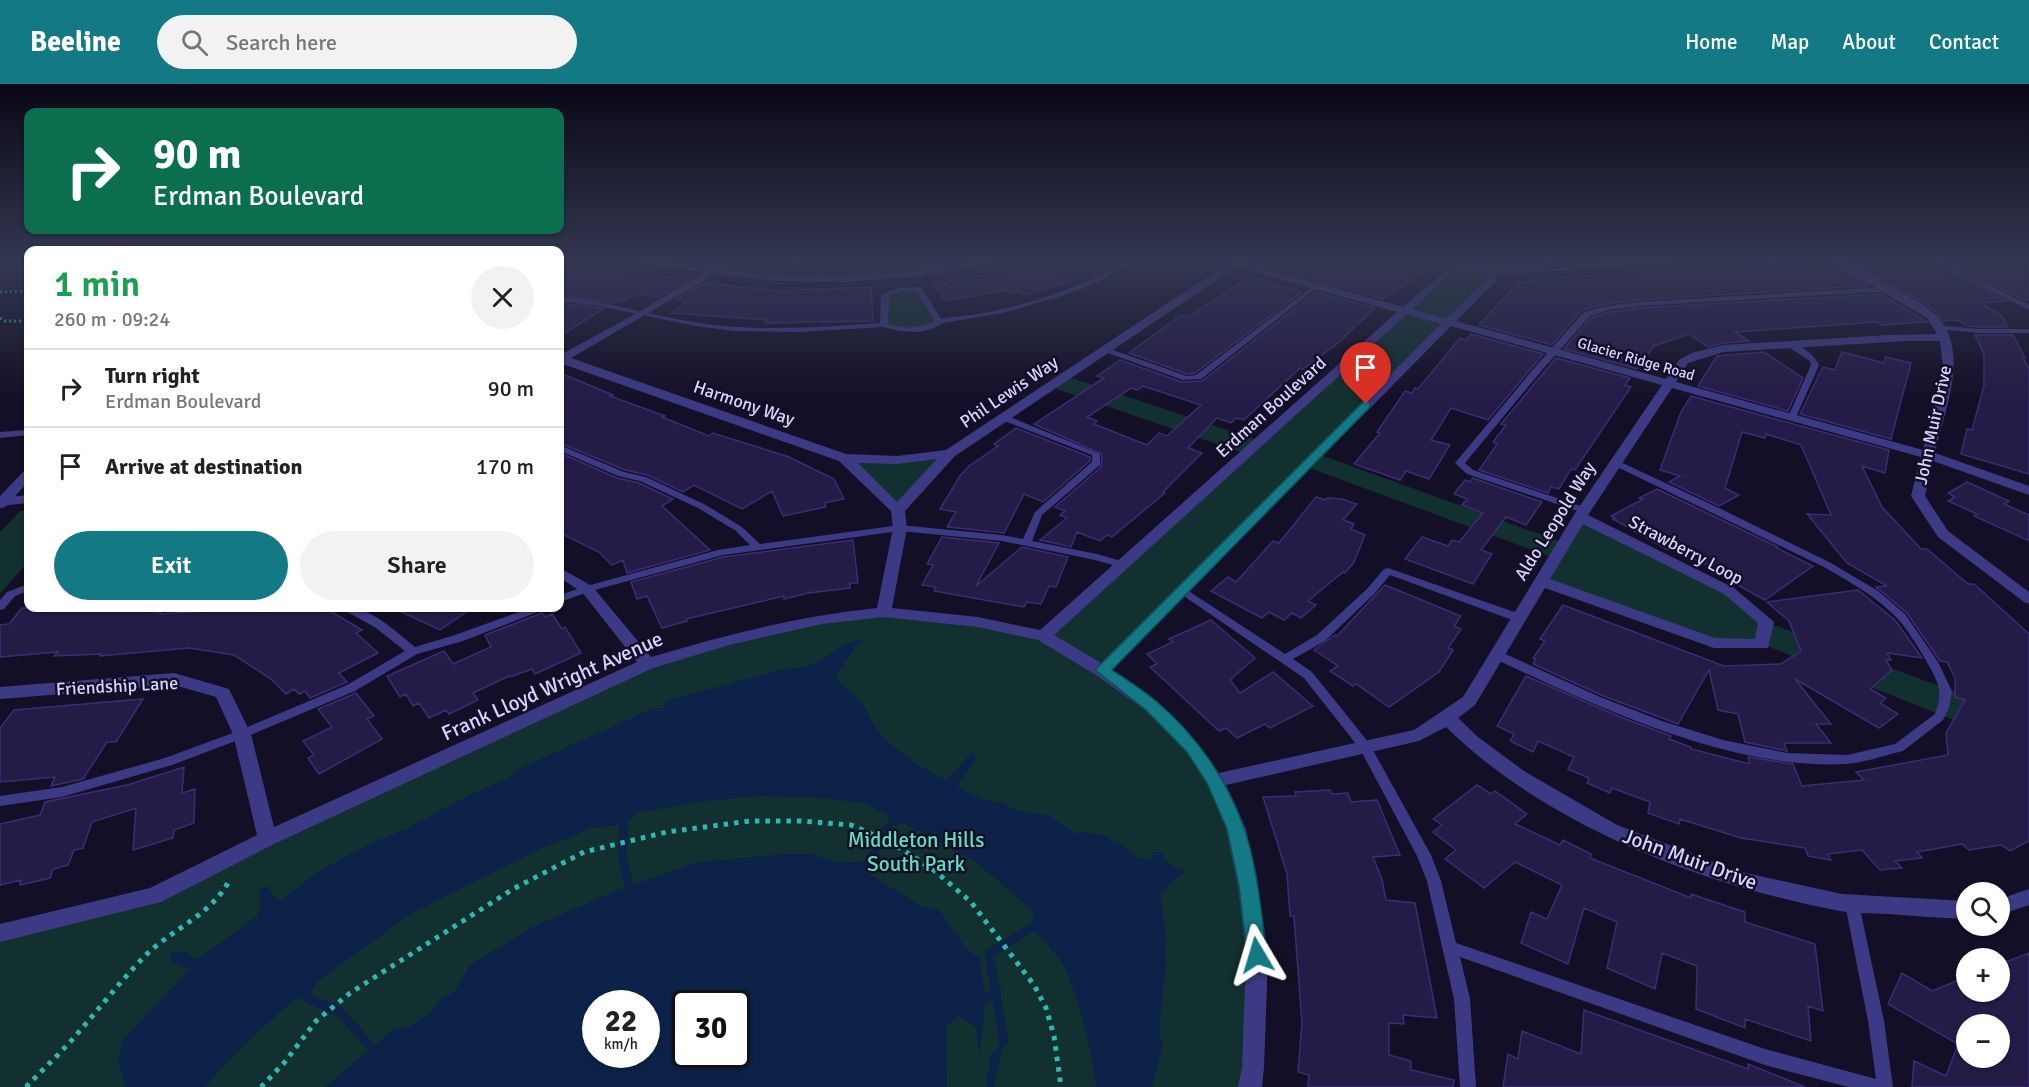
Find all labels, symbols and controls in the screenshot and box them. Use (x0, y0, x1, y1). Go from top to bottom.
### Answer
search box (157, 15, 577, 69)
text: Beeline (30, 25, 121, 59)
icon: search (178, 26, 211, 59)
text: Search here (226, 29, 337, 56)
text: Home (1685, 29, 1738, 55)
text: Map (1771, 29, 1809, 55)
text: About (1842, 29, 1896, 55)
text: Contact (1929, 29, 1999, 55)
text: 90 m (153, 129, 242, 180)
icon: right (54, 132, 132, 210)
text: Erdman Boulevard (153, 180, 364, 213)
text: 1 min (54, 262, 140, 307)
button: close (471, 266, 534, 329)
text: 260 m · 09:24 (54, 307, 170, 332)
street label: Glacier Ridge Road (1575, 334, 1697, 384)
pin (1340, 342, 1391, 404)
street label: Phil Lewis Way (956, 351, 1063, 433)
icon: arrive (1349, 351, 1382, 384)
street label: Erdman Boulevard (1211, 352, 1331, 462)
text: Turn right (105, 362, 200, 389)
street label: John Muir Drive (1910, 364, 1956, 486)
icon: right (54, 372, 87, 405)
text: 90 m (488, 375, 534, 402)
street label: Harmony Way (691, 375, 798, 431)
text: Erdman Boulevard (105, 389, 261, 414)
icon: arrive (54, 450, 87, 483)
text: Arrive at destination (105, 453, 302, 480)
text: 170 m (476, 453, 534, 480)
street label: Aldo Leopold Way (1510, 457, 1601, 584)
street label: Strawberry Loop (1625, 511, 1747, 589)
button: Exit (54, 531, 288, 600)
button: Share (300, 531, 534, 600)
street label: Frank Lloyd Wright Avenue (437, 625, 667, 747)
street label: Friendship Lane (55, 672, 179, 700)
street label: John Muir Drive (1619, 823, 1761, 895)
park label: Middleton Hills South Park (848, 827, 984, 877)
map controls (1956, 882, 2010, 1068)
button: search (1956, 882, 2010, 936)
position arrow (1225, 923, 1289, 987)
button: + (1956, 948, 2010, 1002)
speed limit sign: 30 (672, 990, 750, 1068)
text: 22 (605, 1003, 637, 1040)
button: − (1956, 1014, 2010, 1068)
text: km/h (604, 1035, 638, 1053)

